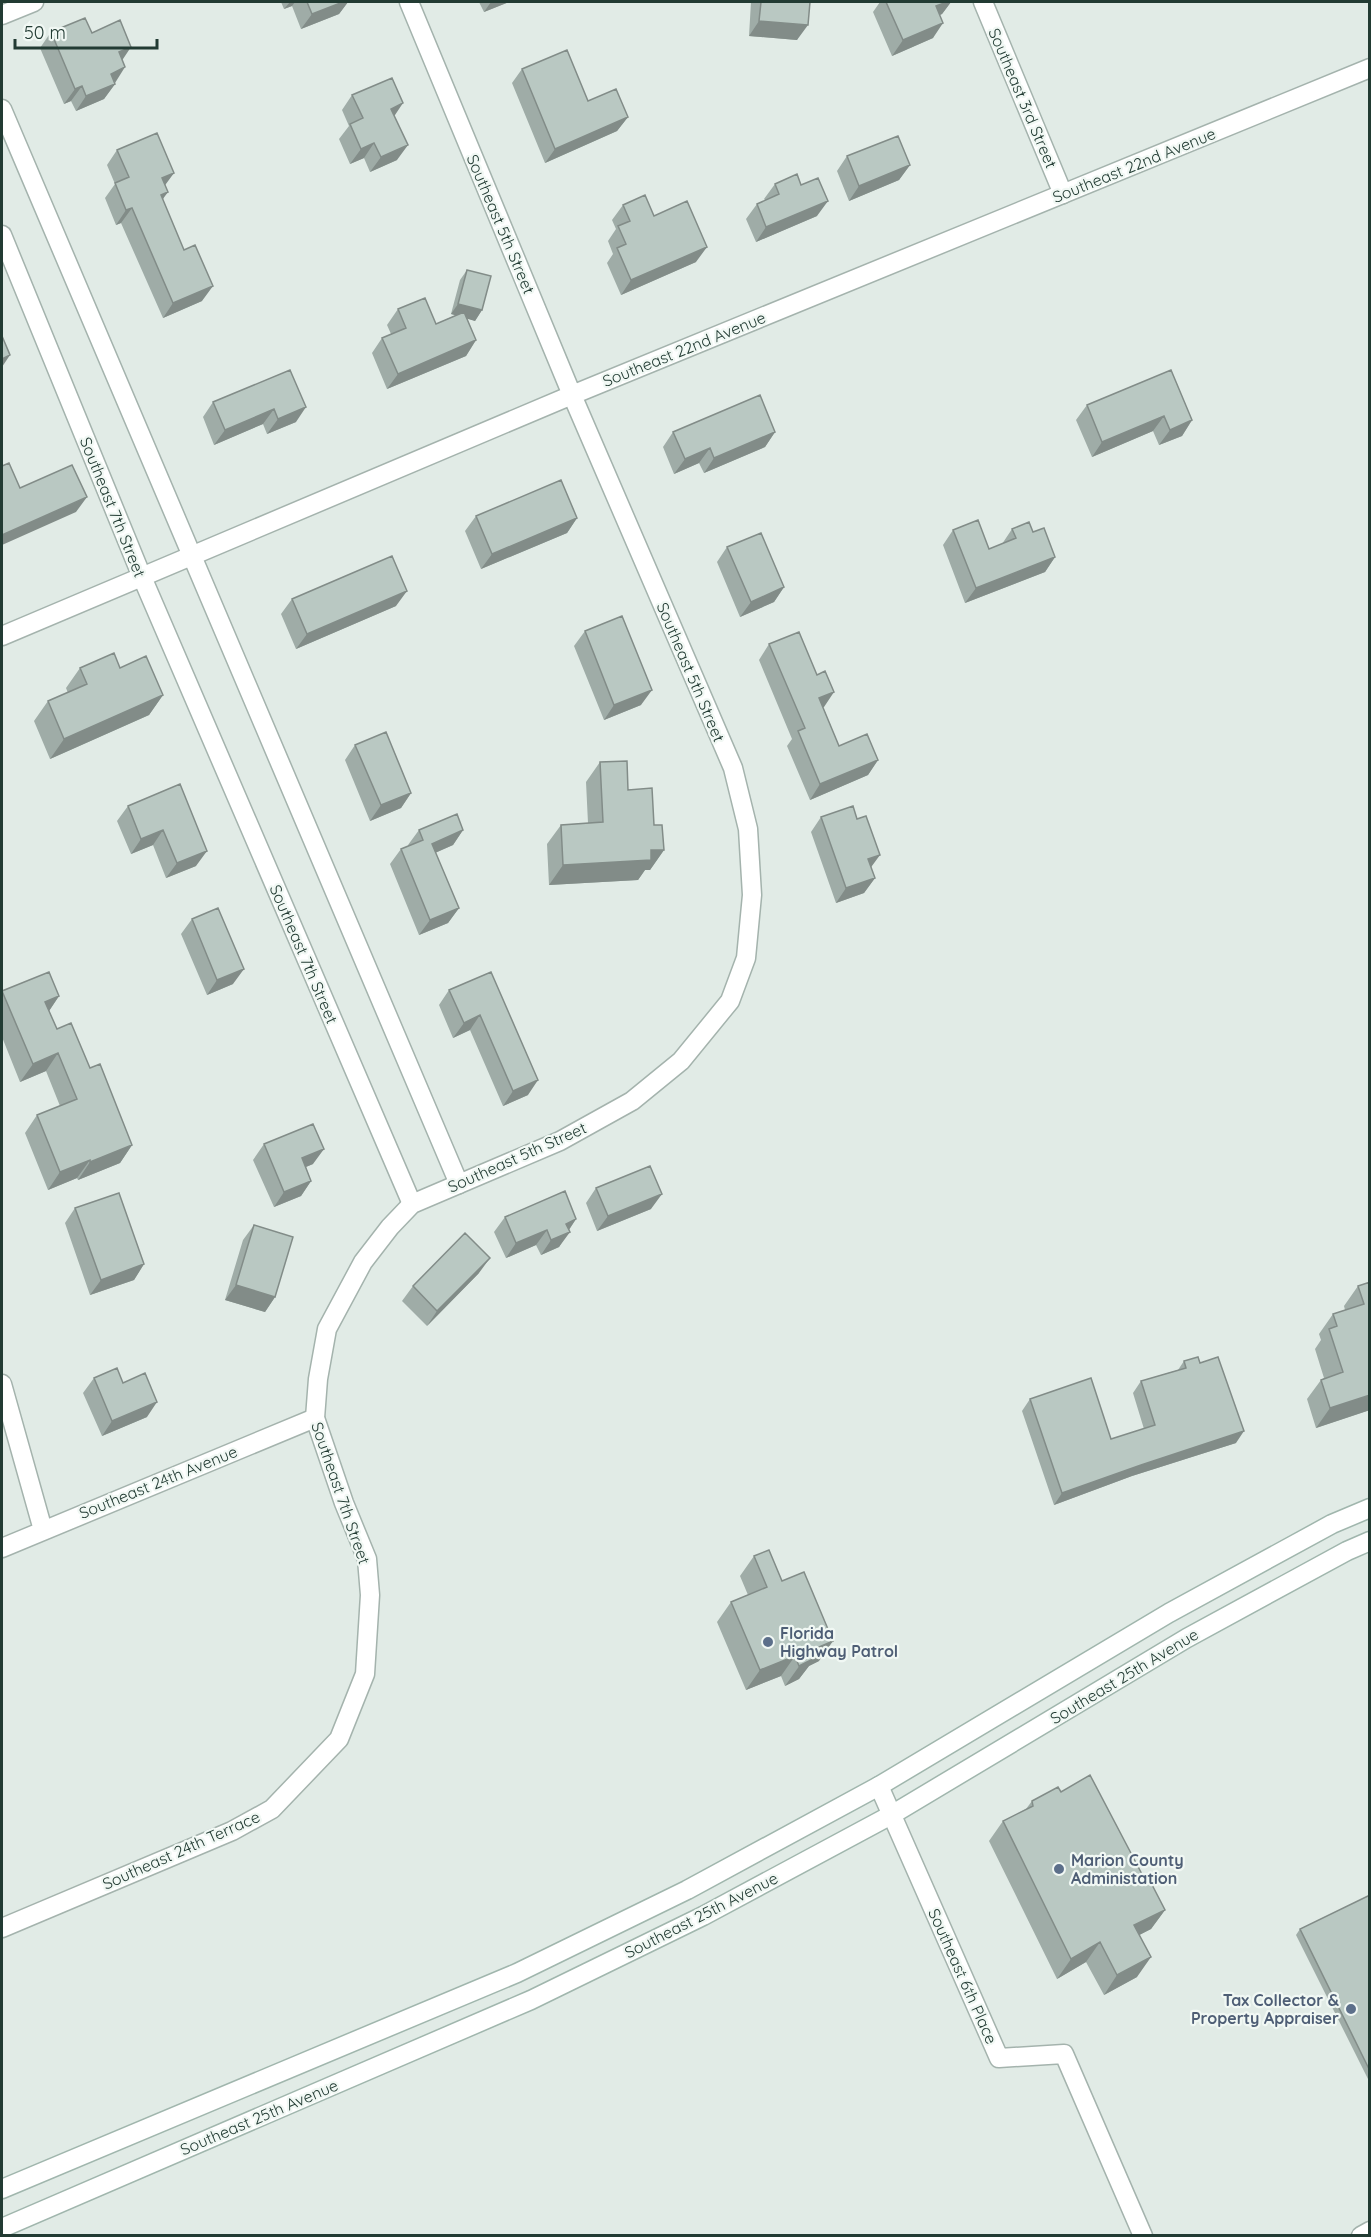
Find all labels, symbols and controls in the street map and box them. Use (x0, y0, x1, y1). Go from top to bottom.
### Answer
scale bar (15, 12, 158, 50)
text: 50 m (24, 21, 66, 44)
street label: Southeast 3rd Street (984, 25, 1062, 171)
street label: Southeast 22nd Avenue (1050, 123, 1218, 207)
street label: Southeast 5th Street (463, 151, 539, 297)
street label: Southeast 22nd Avenue (600, 307, 768, 391)
street label: Southeast 7th Street (76, 434, 150, 580)
street label: Southeast 5th Street (653, 599, 729, 745)
street label: Southeast 7th Street (266, 881, 342, 1027)
street label: Southeast 5th Street (445, 1117, 589, 1197)
street label: Southeast 7th Street (307, 1419, 375, 1567)
street label: Southeast 24th Avenue (76, 1441, 240, 1523)
place label: Florida Highway Patrol (780, 1623, 898, 1661)
street label: Southeast 25th Avenue (1046, 1624, 1202, 1728)
marker: Florida Highway Patrol (761, 1635, 775, 1649)
street label: Southeast 24th Terrace (99, 1806, 263, 1894)
place label: Marion County Administation (1071, 1850, 1184, 1888)
marker: Marion County Administation (1052, 1862, 1066, 1876)
street label: Southeast 25th Avenue (621, 1868, 781, 1962)
street label: Southeast 6th Place (924, 1905, 1002, 2047)
place label: Tax Collector & Property Appraiser (1191, 1990, 1339, 2028)
marker: Tax Collector & Property Appraiser (1344, 2002, 1358, 2016)
street label: Southeast 25th Avenue (177, 2075, 341, 2159)

